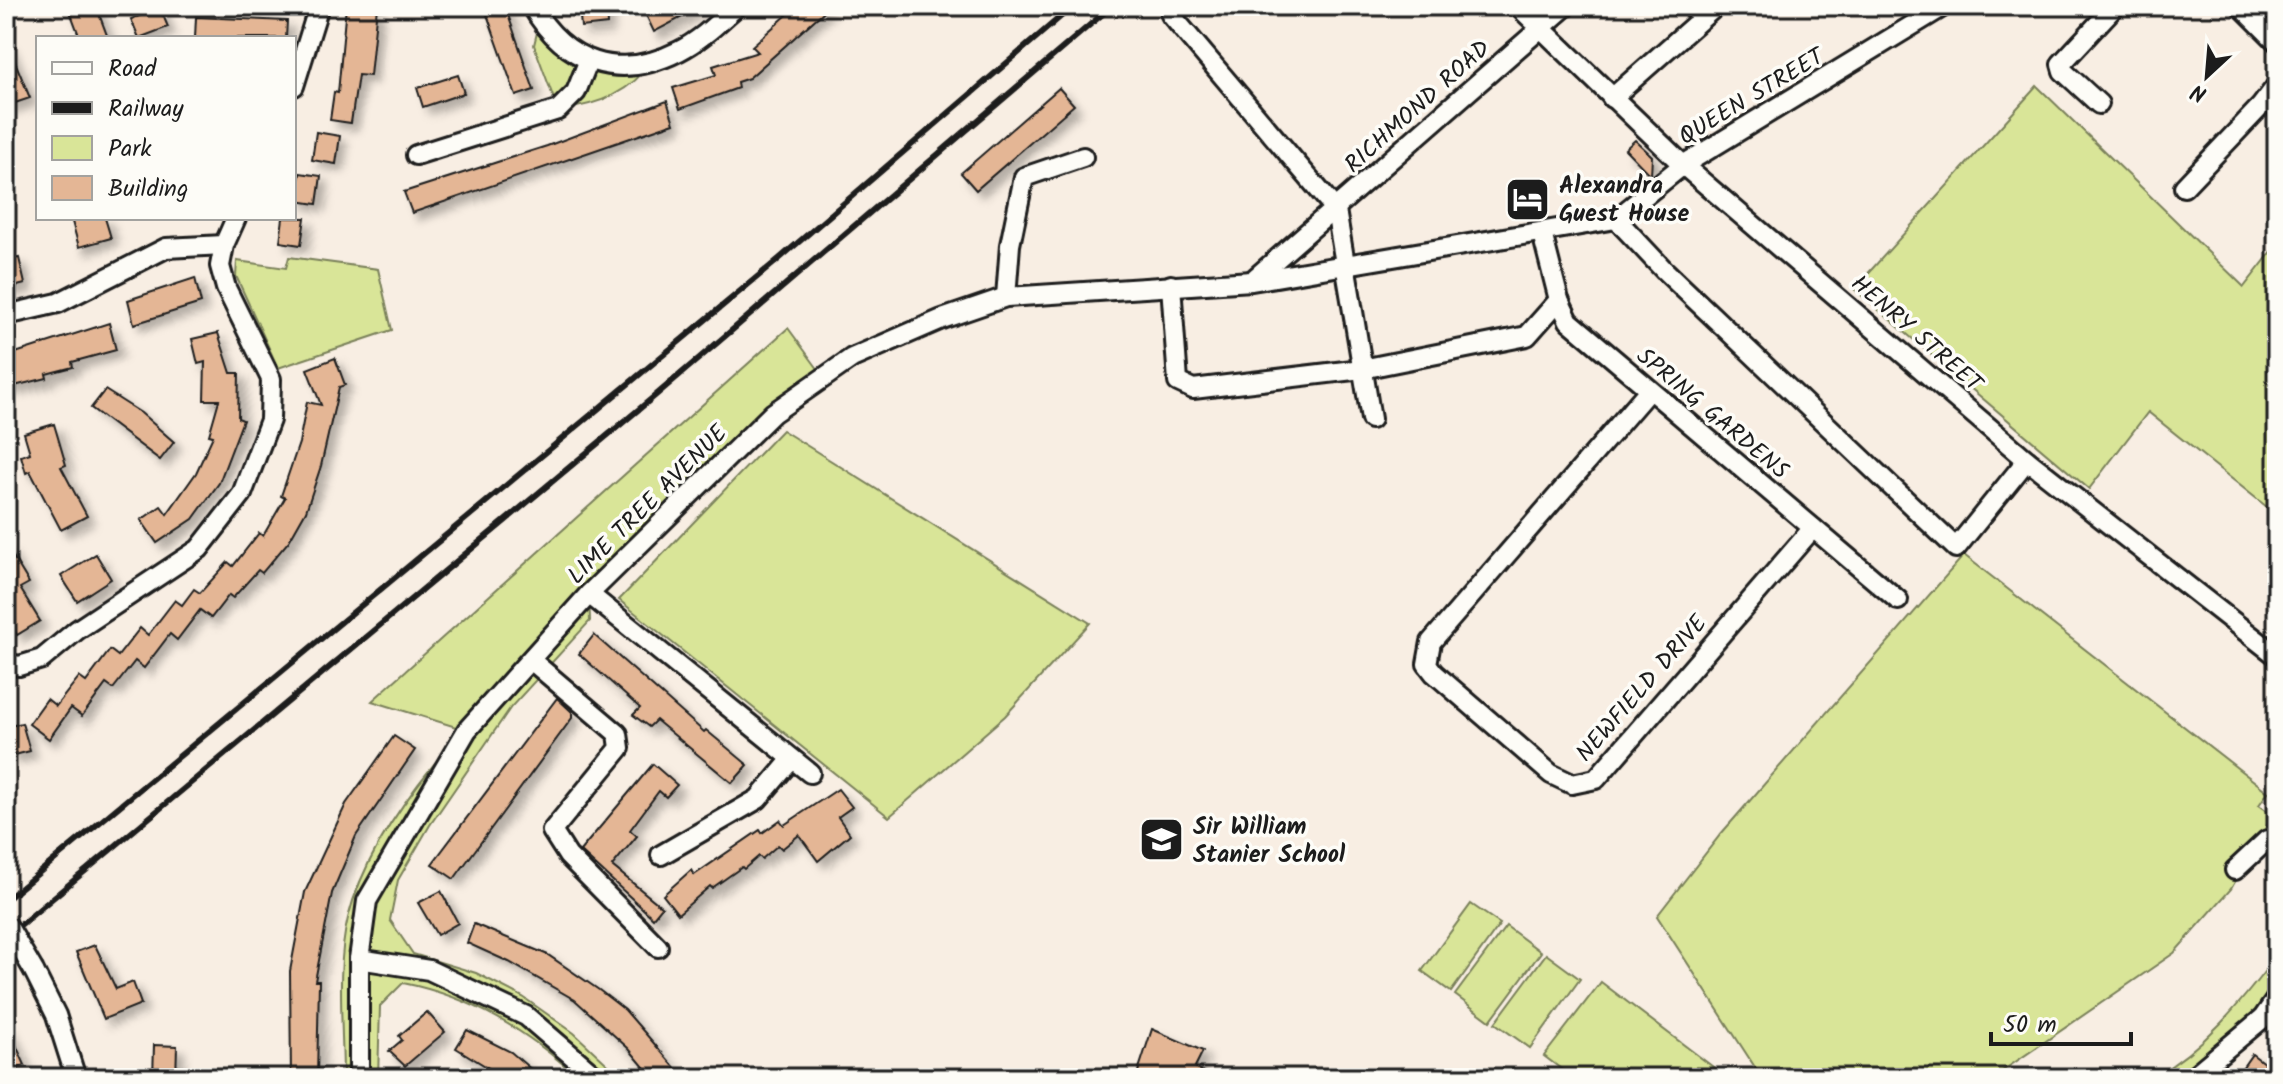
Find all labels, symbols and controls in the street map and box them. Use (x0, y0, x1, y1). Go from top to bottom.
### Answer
street label: RICHMOND ROAD (1336, 30, 1500, 184)
legend (36, 36, 296, 220)
north arrow (2167, 36, 2247, 116)
street label: QUEEN STREET (1671, 37, 1834, 156)
text: Road (108, 50, 157, 89)
text: N (2185, 73, 2213, 111)
text: Railway (108, 90, 184, 129)
text: Park (108, 130, 152, 169)
place label: Alexandra Guest House (1559, 167, 1689, 234)
text: Building (108, 170, 188, 209)
hotel icon: Alexandra Guest House (1504, 175, 1552, 223)
street label: HENRY STREET (1841, 266, 1992, 404)
street label: SPRING GARDENS (1627, 338, 1797, 490)
street label: LIME TREE AVENUE (559, 415, 738, 594)
street label: NEWFIELD DRIVE (1567, 606, 1718, 772)
place label: Sir William Stanier School (1193, 808, 1346, 875)
school or university icon: Sir William Stanier School (1138, 816, 1186, 864)
scale bar (1991, 996, 2131, 1046)
text: 50 m (2003, 1006, 2057, 1045)

